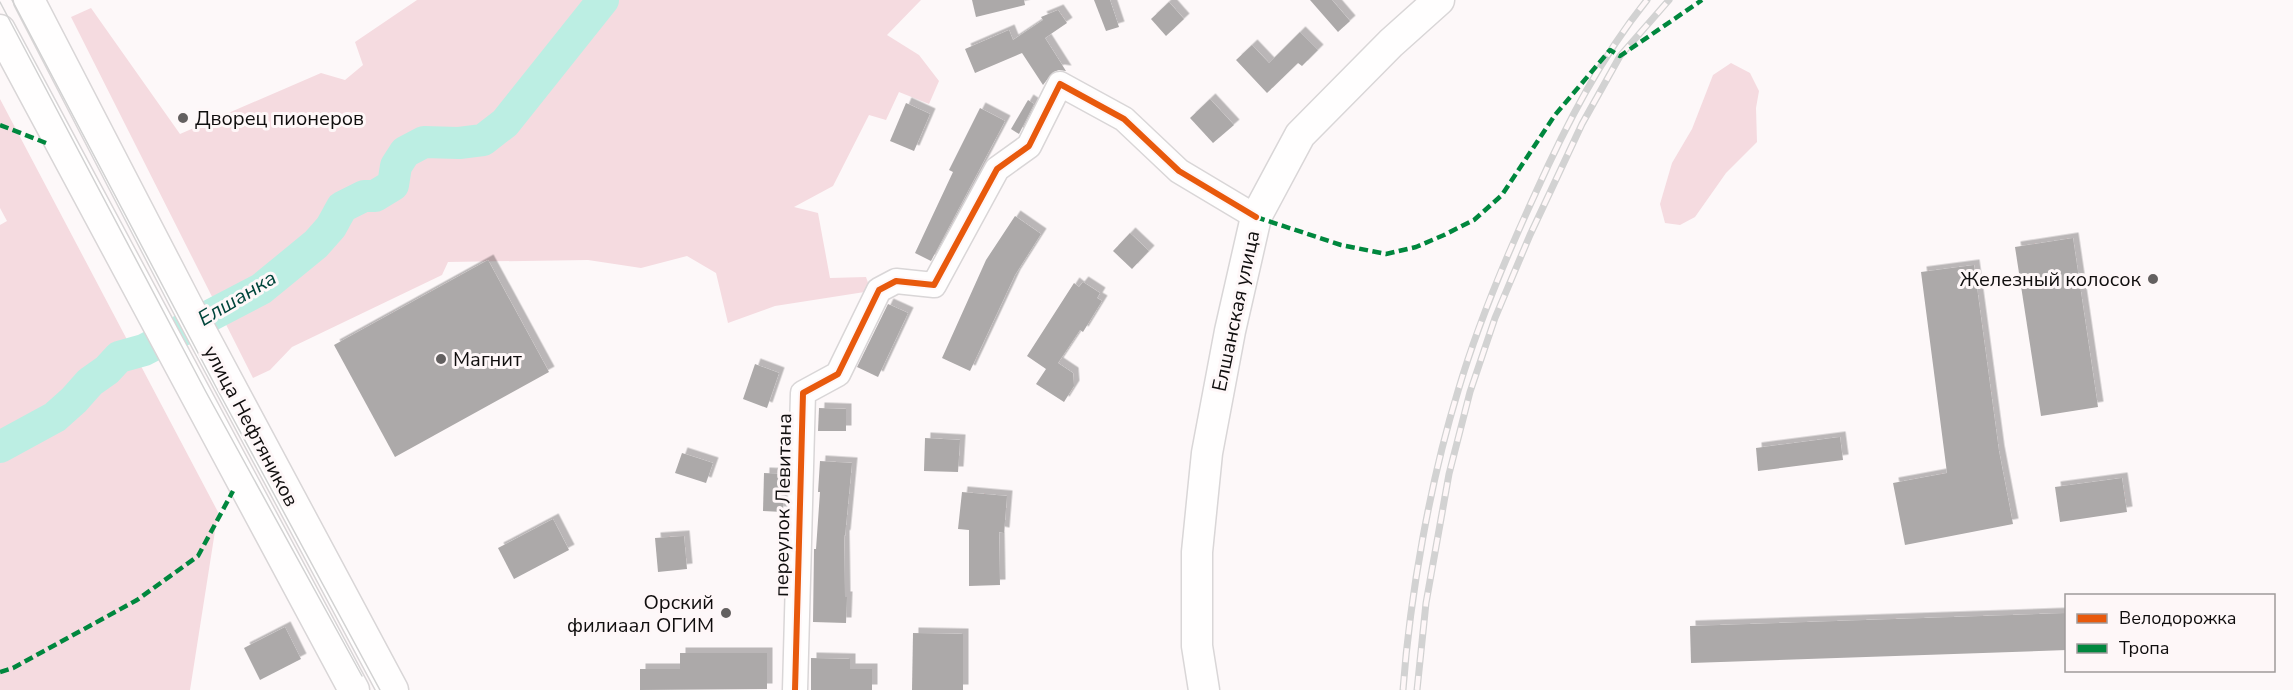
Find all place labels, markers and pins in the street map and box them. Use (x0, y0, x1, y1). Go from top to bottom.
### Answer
place label: Дворец пионеров (195, 105, 364, 132)
marker: Дворец пионеров (176, 111, 190, 125)
place label: Железный колосок (1960, 266, 2141, 293)
marker: Железный колосок (2146, 272, 2160, 286)
place label: Магнит (453, 346, 522, 373)
marker: Магнит (434, 352, 448, 366)
place label: Орский филиаал ОГИМ (567, 589, 714, 639)
marker: Орский филиаал ОГИМ (719, 606, 733, 620)

